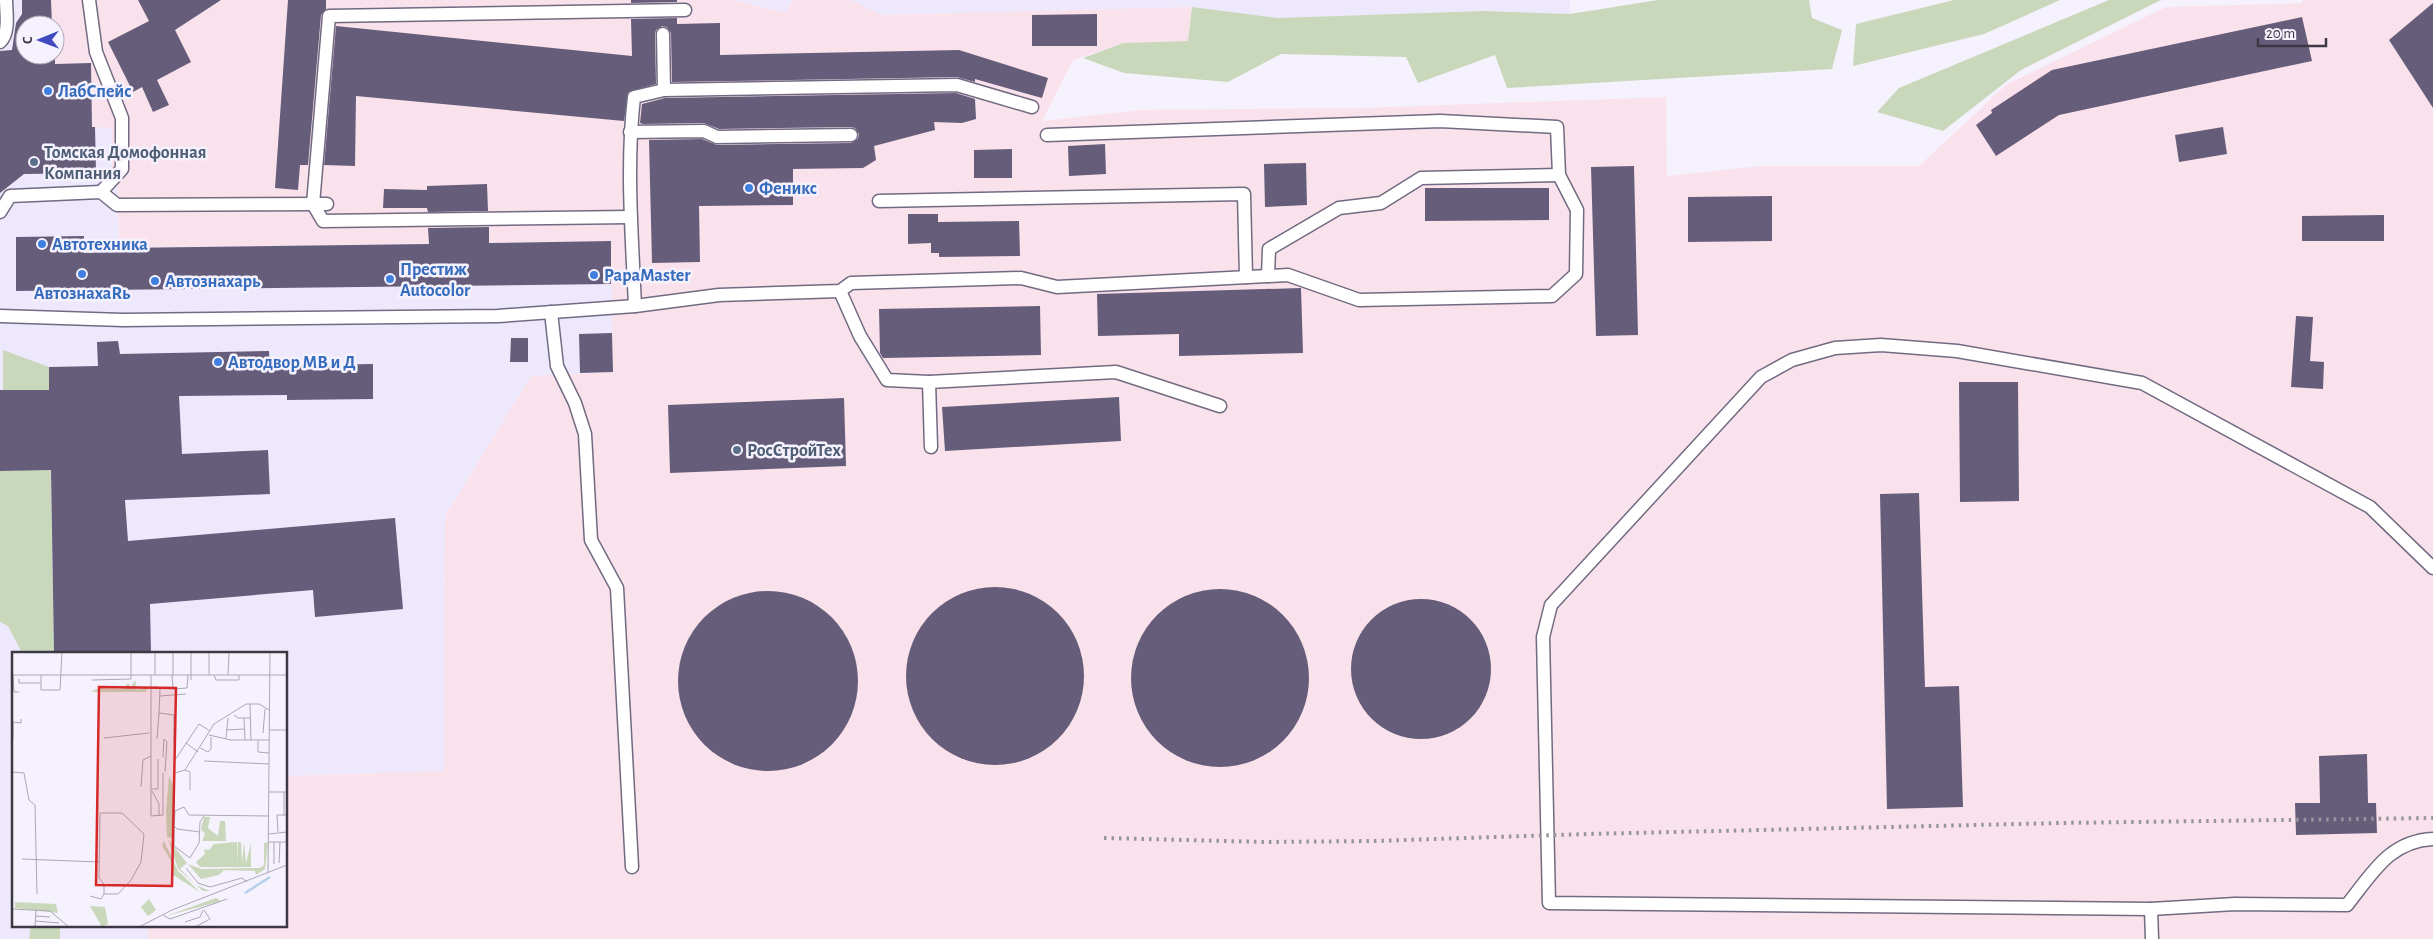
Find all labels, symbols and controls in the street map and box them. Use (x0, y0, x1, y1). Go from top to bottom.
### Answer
north arrow (15, 15, 65, 65)
scale bar (2258, 15, 2326, 47)
text: 20 m (2266, 26, 2295, 41)
text: С (21, 36, 35, 44)
place label: ЛабСпейс (58, 83, 131, 101)
marker: ЛабСпейс (42, 85, 54, 97)
place label: Томская Домофонная Компания (44, 144, 207, 183)
marker: Томская Домофонная Компания (28, 156, 40, 168)
place label: Феникс (759, 180, 817, 198)
marker: Феникс (743, 182, 755, 194)
place label: Автотехника (52, 236, 148, 254)
marker: Автотехника (36, 238, 48, 250)
place label: Престиж Autocolor (400, 261, 471, 300)
place label: PapaMaster (604, 267, 691, 285)
marker: АвтознахаRь (76, 268, 88, 280)
marker: PapaMaster (588, 269, 600, 281)
place label: Автознахарь (165, 273, 261, 291)
marker: Престиж Autocolor (384, 273, 396, 285)
marker: Автознахарь (149, 275, 161, 287)
place label: АвтознахаRь (34, 285, 131, 303)
place label: Автодвор МВ и Д (228, 354, 356, 372)
marker: Автодвор МВ и Д (212, 356, 224, 368)
place label: РосСтройТех (747, 442, 842, 460)
marker: РосСтройТех (731, 444, 743, 456)
inset map (12, 652, 288, 926)

